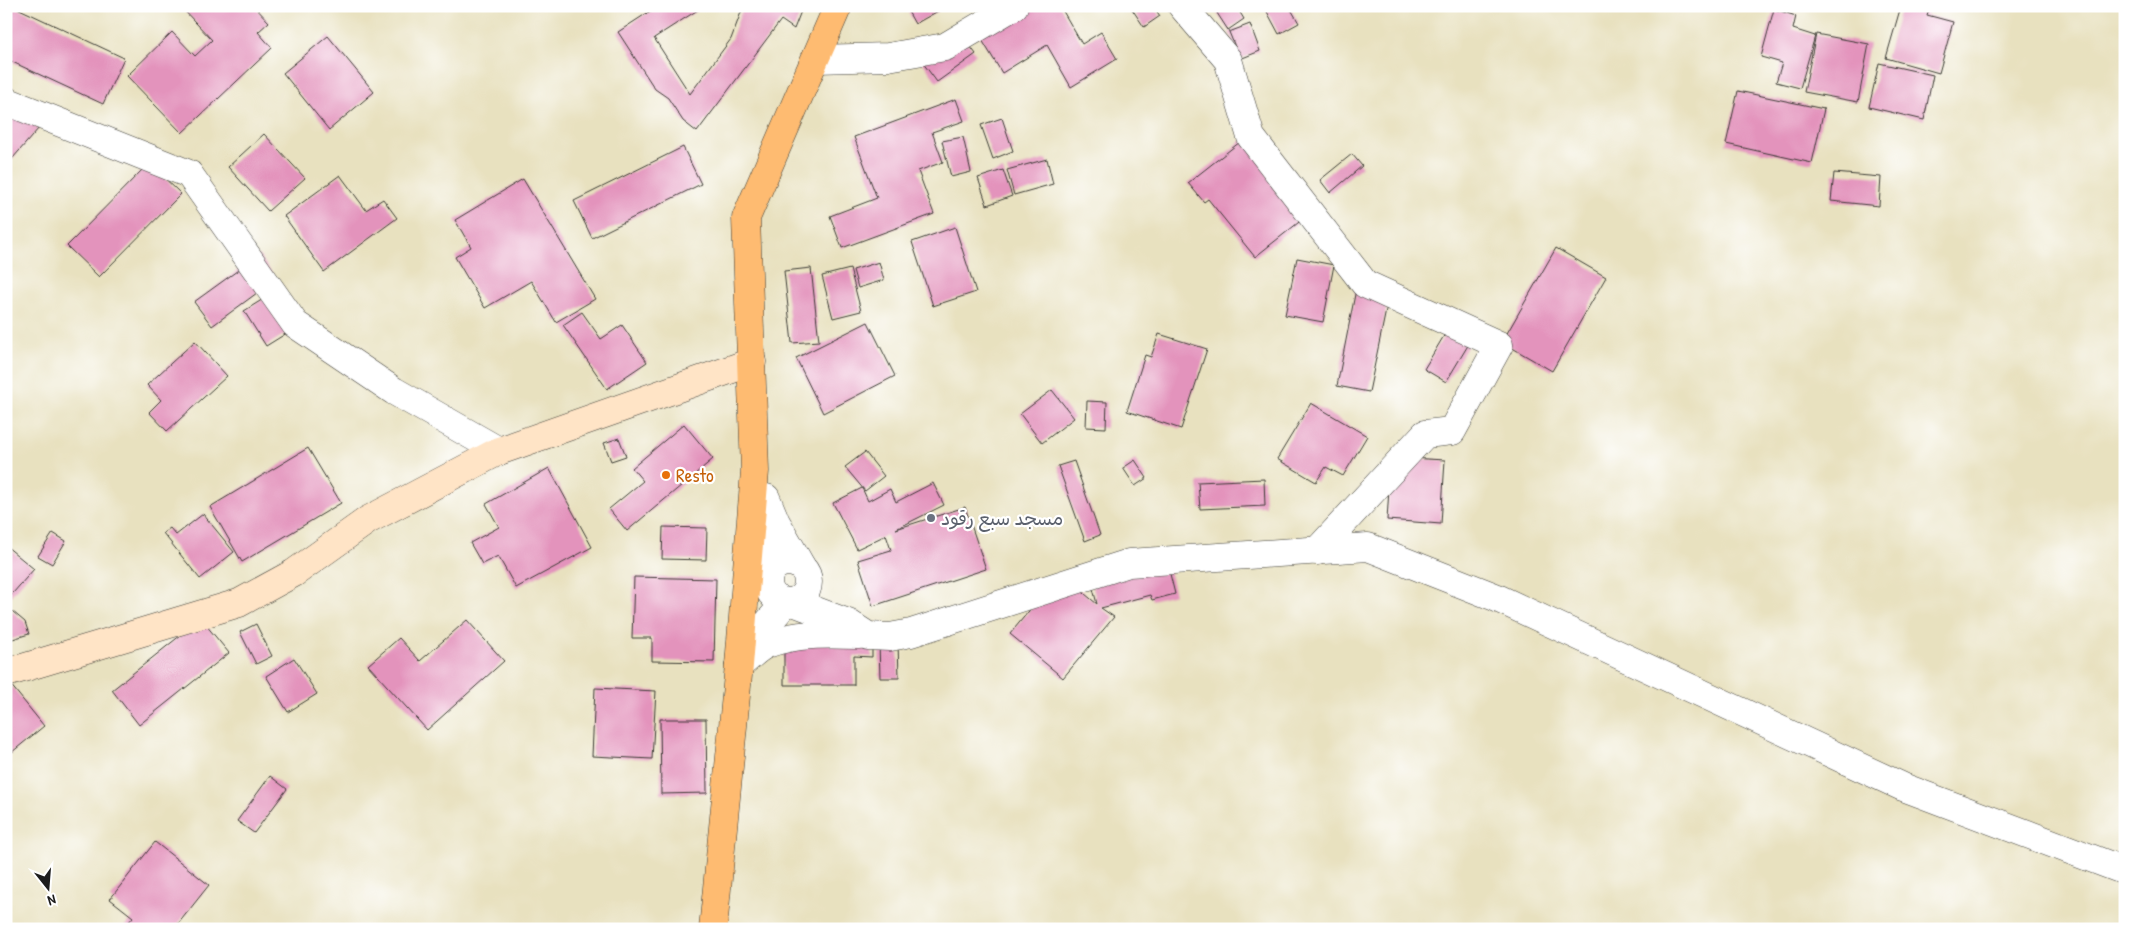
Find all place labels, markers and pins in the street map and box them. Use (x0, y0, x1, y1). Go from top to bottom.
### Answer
place label: Resto (676, 462, 714, 488)
marker: Resto (660, 469, 672, 481)
place label: مسجد سبع رقود (941, 505, 1063, 532)
marker: مسجد سبع رقود (925, 512, 937, 524)

